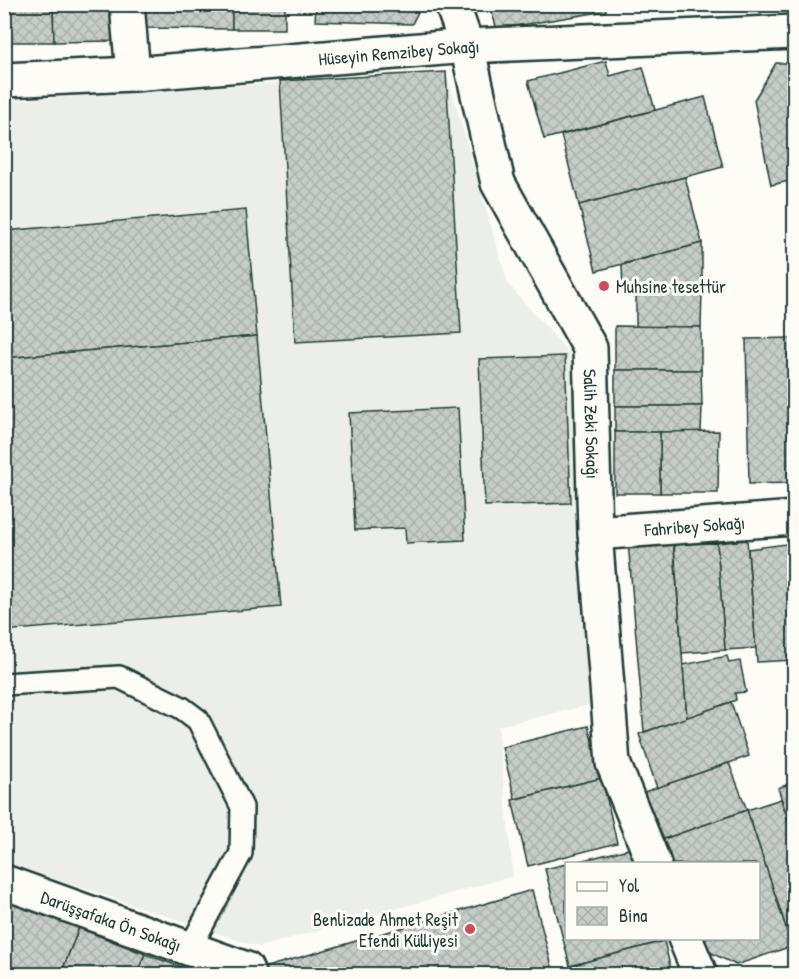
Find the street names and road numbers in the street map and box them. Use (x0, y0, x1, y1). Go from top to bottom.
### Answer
street label: Hüseyin Remzibey Sokağı (317, 33, 480, 71)
street label: Salih Zeki Sokağı (578, 369, 606, 479)
street label: Fahribey Sokağı (642, 509, 746, 542)
street label: Darüşşafaka Ön Sokağı (38, 884, 185, 957)

